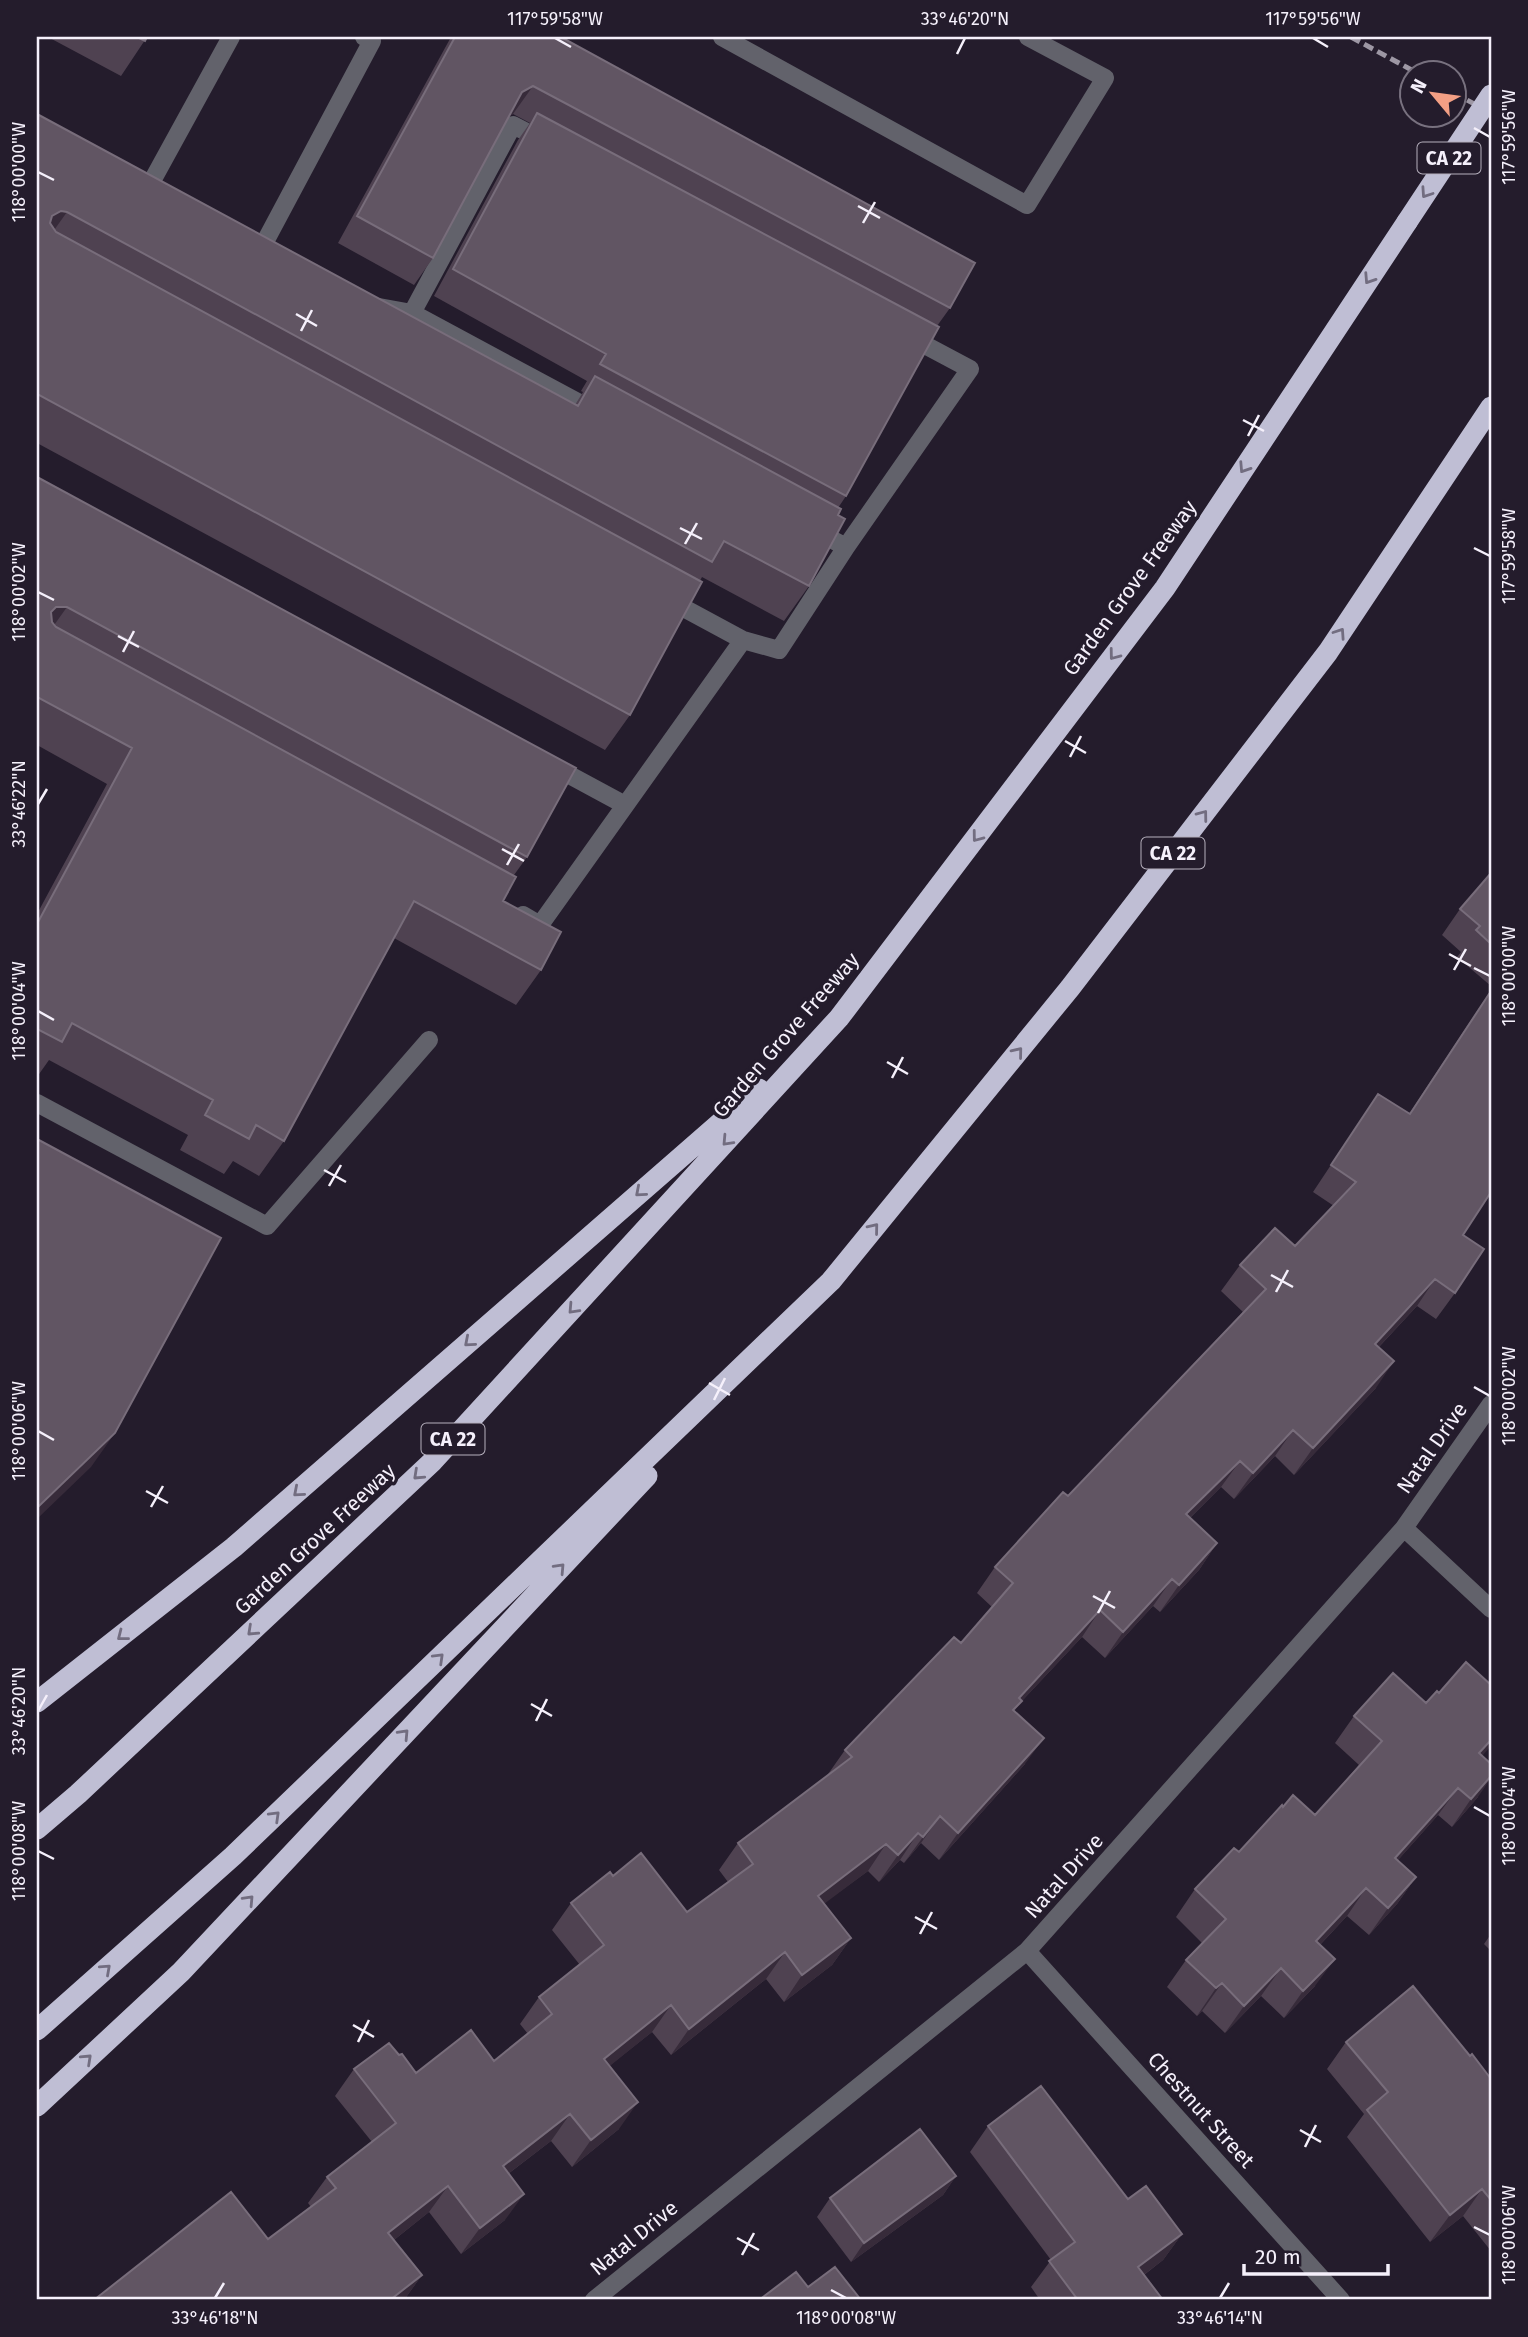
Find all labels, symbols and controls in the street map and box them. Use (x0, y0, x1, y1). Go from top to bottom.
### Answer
text: 117°59'58"W (507, 8, 603, 30)
text: 33°46'20"N (921, 8, 1009, 30)
text: 117°59'56"W (1265, 8, 1361, 30)
north arrow (1398, 60, 1468, 130)
text: N (1405, 75, 1432, 97)
text: 117°59'56"W (1498, 89, 1520, 185)
text: 118°00'00"W (8, 122, 30, 222)
road number: CA 22 (1418, 142, 1480, 174)
one-way arrow (1421, 185, 1434, 198)
one-way arrow (1365, 271, 1378, 284)
one-way arrow (1239, 461, 1252, 474)
street label: Garden Grove Freeway (1058, 495, 1203, 681)
text: 117°59'58"W (1498, 508, 1520, 604)
text: 118°00'02"W (8, 542, 30, 642)
one-way arrow (1332, 628, 1344, 641)
one-way arrow (1110, 647, 1123, 660)
text: 33°46'22"N (8, 760, 30, 848)
one-way arrow (1194, 810, 1207, 822)
one-way arrow (973, 829, 985, 841)
road number: CA 22 (1142, 838, 1204, 868)
text: 118°00'00"W (1498, 926, 1520, 1026)
street label: Garden Grove Freeway (707, 947, 865, 1123)
text: 118°00'04"W (8, 961, 30, 1061)
one-way arrow (1009, 1047, 1022, 1059)
one-way arrow (723, 1133, 735, 1146)
one-way arrow (636, 1184, 649, 1196)
one-way arrow (865, 1224, 878, 1236)
one-way arrow (569, 1300, 581, 1313)
one-way arrow (464, 1334, 477, 1346)
text: 118°00'02"W (1498, 1346, 1520, 1446)
text: 118°00'06"W (8, 1381, 30, 1481)
street label: Natal Drive (1391, 1397, 1473, 1499)
road number: CA 22 (421, 1424, 484, 1455)
street label: Garden Grove Freeway (229, 1457, 401, 1620)
one-way arrow (413, 1467, 426, 1479)
one-way arrow (293, 1484, 306, 1496)
one-way arrow (552, 1563, 565, 1576)
one-way arrow (247, 1622, 260, 1635)
one-way arrow (117, 1627, 129, 1640)
one-way arrow (430, 1654, 443, 1667)
text: 33°46'20"N (8, 1667, 30, 1755)
one-way arrow (396, 1729, 409, 1742)
text: 118°00'04"W (1498, 1766, 1520, 1866)
text: 118°00'08"W (8, 1801, 30, 1901)
one-way arrow (267, 1811, 280, 1824)
street label: Natal Drive (1019, 1828, 1109, 1924)
one-way arrow (240, 1895, 253, 1908)
one-way arrow (98, 1965, 111, 1977)
street label: Chestnut Street (1142, 2047, 1260, 2174)
one-way arrow (79, 2055, 92, 2068)
text: 118°00'06"W (1498, 2185, 1520, 2285)
street label: Natal Drive (585, 2195, 683, 2281)
scale bar (1244, 2232, 1388, 2276)
text: 20 m (1255, 2244, 1301, 2270)
text: 33°46'18"N (171, 2307, 259, 2329)
text: 118°00'08"W (796, 2307, 896, 2329)
text: 33°46'14"N (1177, 2307, 1263, 2329)

